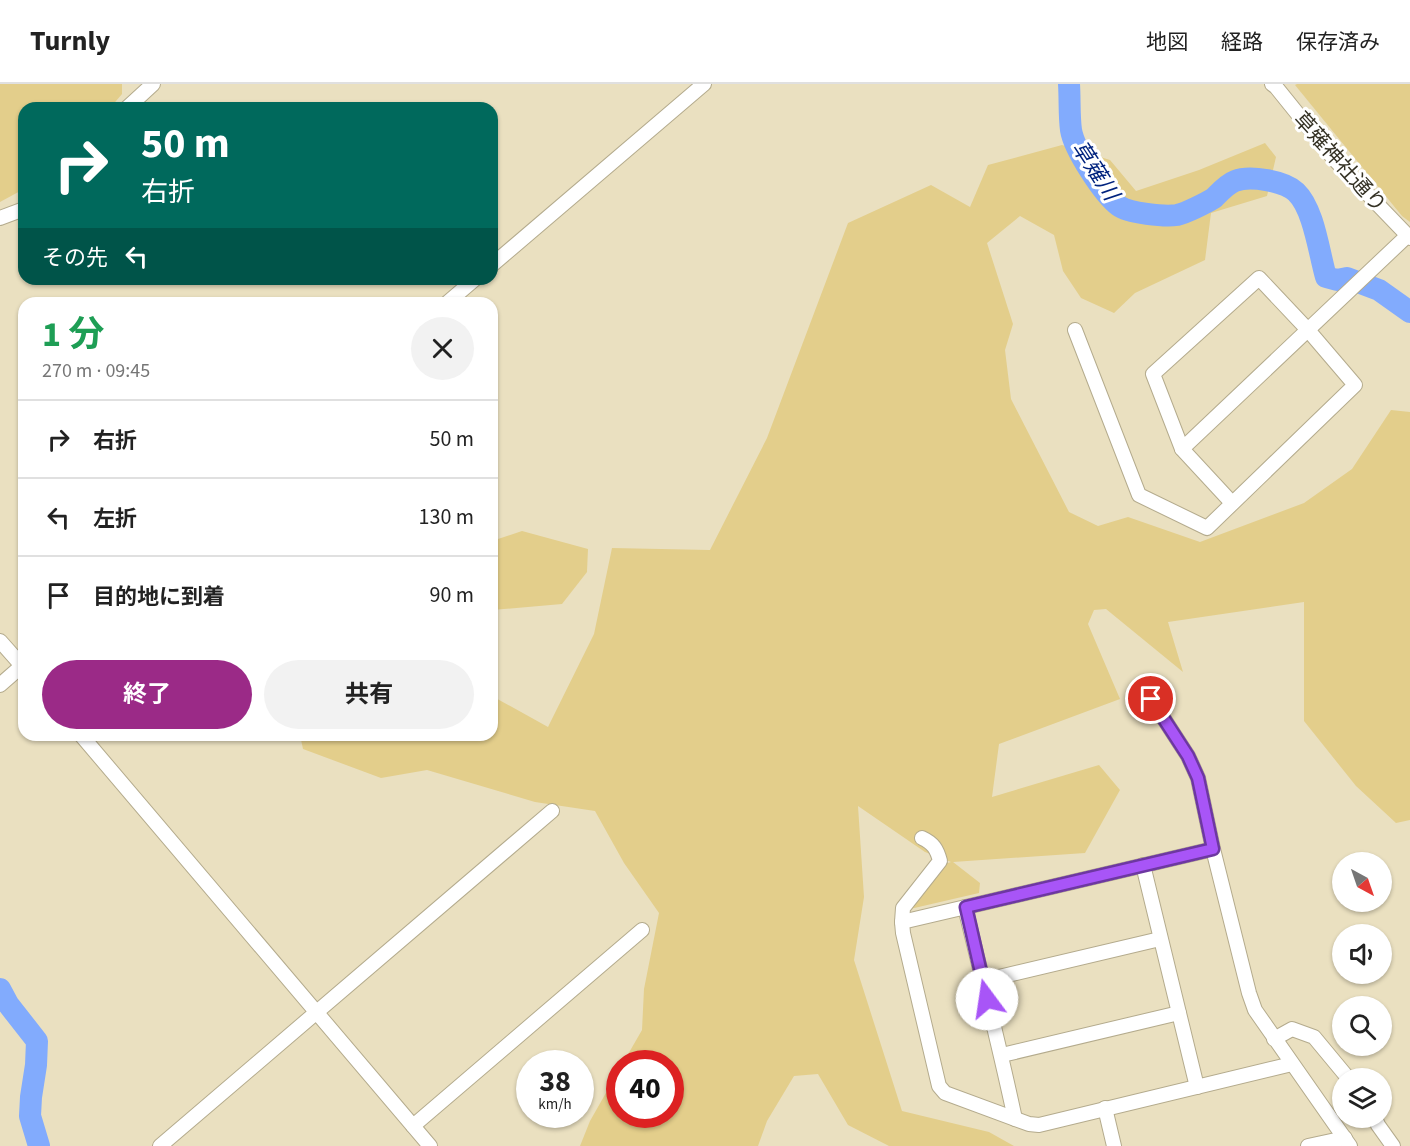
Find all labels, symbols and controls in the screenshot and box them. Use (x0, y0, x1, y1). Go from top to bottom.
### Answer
text: Turnly (30, 21, 110, 61)
text: 地図 (1146, 27, 1188, 57)
text: 経路 (1221, 27, 1263, 57)
text: 保存済み (1296, 27, 1380, 57)
street label: 草薙神社通り (1287, 105, 1393, 219)
text: 50 m (141, 114, 230, 174)
icon: right (42, 126, 120, 204)
water label: 草薙川 (1064, 134, 1128, 209)
text: 右折 (141, 173, 195, 212)
icon: left (120, 240, 153, 273)
text: その先 (42, 242, 108, 274)
text: 1 分 (42, 309, 104, 360)
button: close (411, 317, 474, 380)
text: 270 m · 09:45 (42, 357, 150, 385)
icon: right (42, 423, 75, 456)
text: 50 m (429, 423, 474, 455)
text: 右折 (93, 425, 137, 457)
icon: left (42, 501, 75, 534)
text: 130 m (419, 501, 474, 533)
text: 左折 (93, 503, 137, 535)
icon: arrive (42, 579, 75, 612)
text: 90 m (429, 579, 474, 611)
text: 目的地に到着 (93, 581, 225, 613)
button: 終了 (42, 660, 252, 729)
button: 共有 (264, 660, 474, 729)
pin (1125, 673, 1176, 724)
icon: arrive (1134, 682, 1167, 715)
north arrow (1332, 852, 1392, 912)
map controls (1332, 852, 1392, 1128)
button: sound (1332, 924, 1392, 984)
position arrow (955, 967, 1019, 1031)
button: search (1332, 996, 1392, 1056)
speed limit sign: 40 (606, 1050, 684, 1128)
text: 38 (539, 1060, 571, 1103)
button: layers (1332, 1068, 1392, 1128)
text: km/h (538, 1094, 572, 1115)

